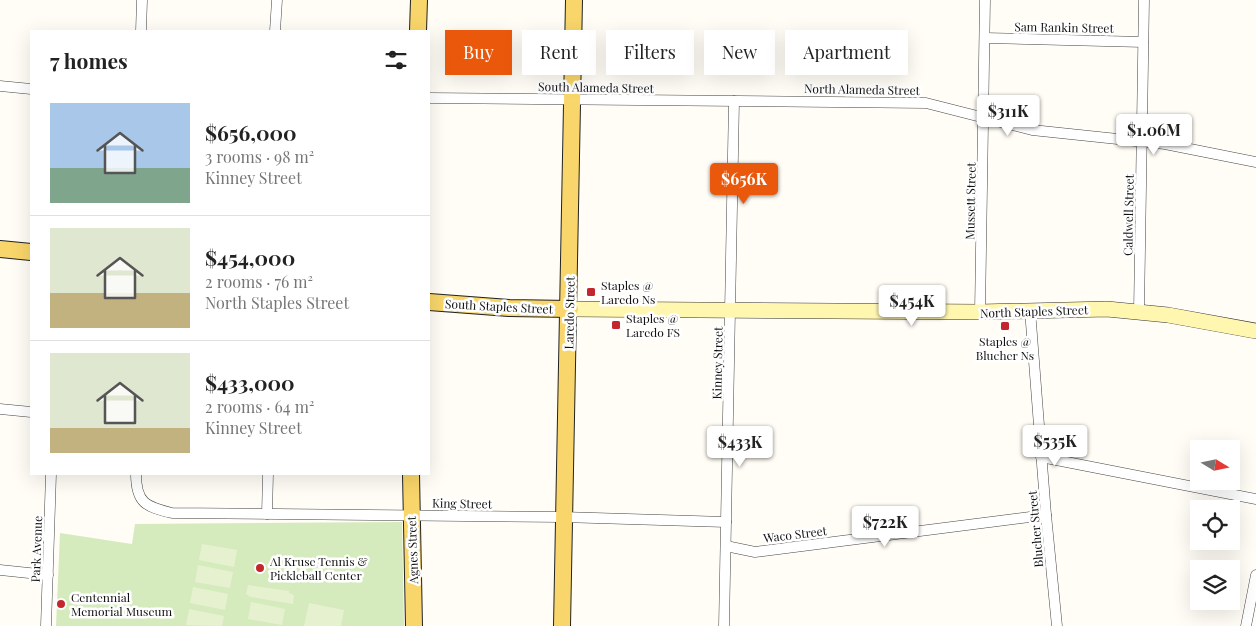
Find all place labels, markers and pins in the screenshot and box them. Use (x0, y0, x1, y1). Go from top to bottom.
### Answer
pin: $311K (973, 94, 1043, 137)
pin: $1.06M (1113, 114, 1195, 156)
pin: $656K (709, 162, 779, 205)
place label: Staples @ Laredo Ns (601, 277, 655, 307)
pin: $454K (877, 284, 947, 327)
marker: Staples @ Laredo Ns (585, 286, 597, 298)
place label: Staples @ Laredo FS (626, 310, 680, 340)
marker: Staples @ Laredo FS (610, 319, 622, 331)
marker: Staples @ Blucher Ns (999, 320, 1011, 332)
place label: Staples @ Blucher Ns (976, 333, 1034, 363)
pin: $535K (1020, 424, 1090, 467)
pin: $433K (705, 426, 775, 468)
pin: $722K (850, 506, 920, 548)
place label: Al Kruse Tennis & Pickleball Center (269, 553, 368, 583)
marker: Al Kruse Tennis & Pickleball Center (254, 562, 266, 574)
place label: Centennial Memorial Museum (71, 589, 172, 619)
marker: Centennial Memorial Museum (55, 598, 67, 610)

